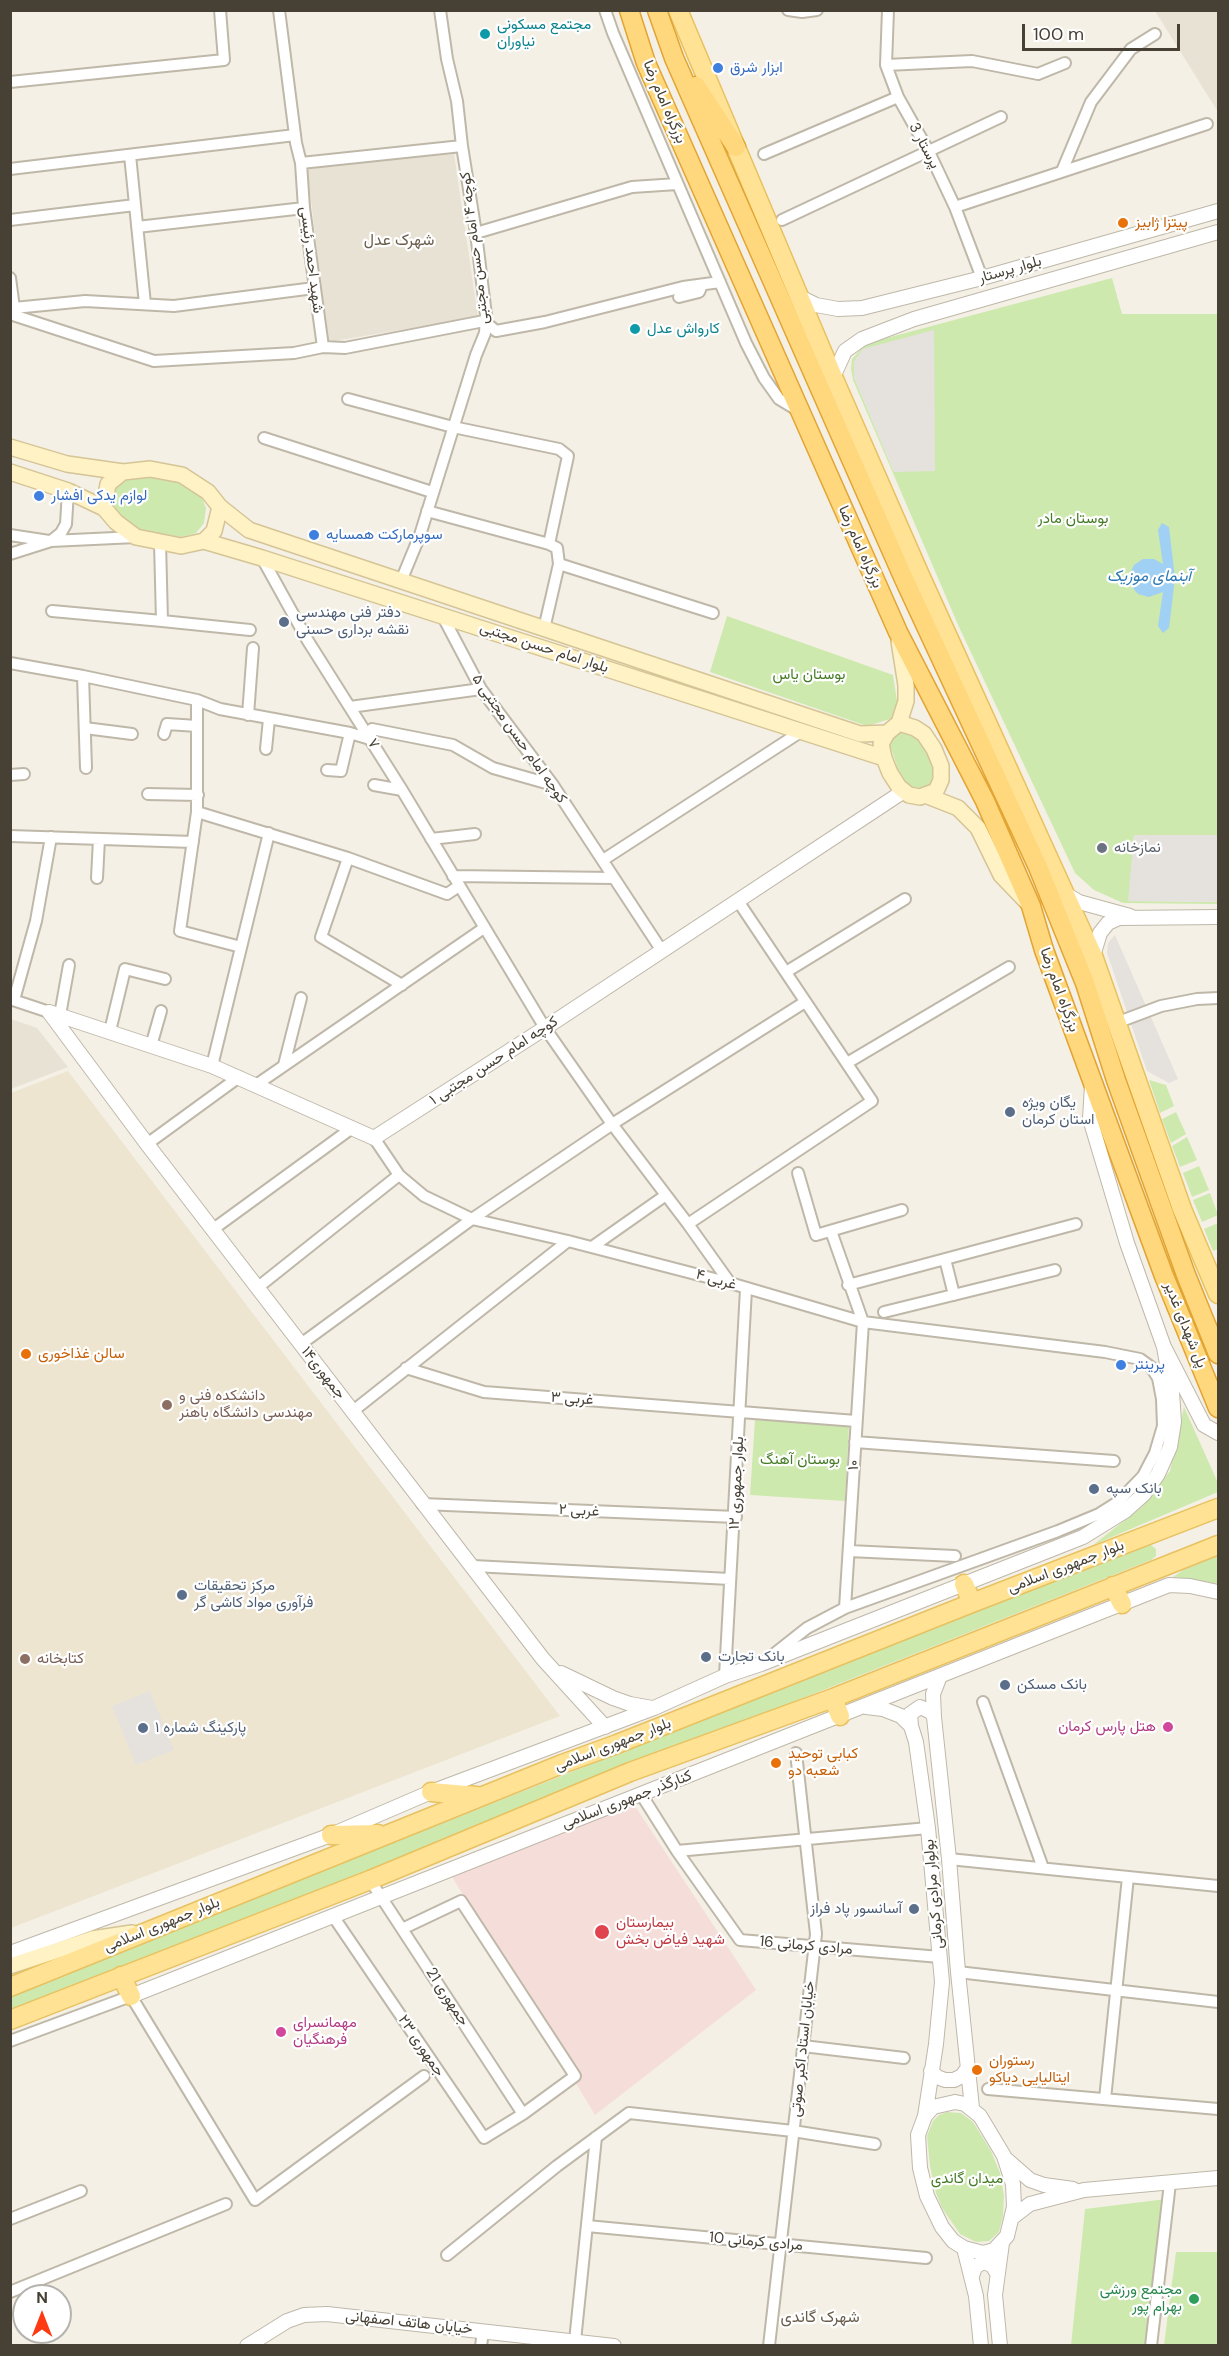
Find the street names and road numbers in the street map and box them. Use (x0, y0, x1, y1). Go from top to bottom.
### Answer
street label: بزرگراه امام رضا (638, 58, 690, 146)
street label: پرستار 3 (904, 120, 944, 172)
street label: کوچه ۴ امام حسن مجتبی (457, 171, 493, 325)
street label: شهید احمد رئیسی (296, 206, 326, 314)
street label: بلوار پرستار (976, 252, 1044, 288)
street label: بزرگراه امام رضا (834, 503, 886, 591)
street label: بلوار امام حسن مجتبی (477, 619, 611, 677)
street label: کوچه امام حسن مجتبی ۵ (468, 671, 570, 807)
street label: ۷ (363, 735, 383, 753)
street label: بزرگراه امام رضا (1035, 945, 1083, 1035)
street label: کوچه امام حسن مجتبی ۱ (427, 1013, 561, 1109)
street label: ۴ غربی (694, 1266, 738, 1294)
street label: پل شهدای غدیر (1160, 1279, 1210, 1371)
street label: جمهوری۱۴ (297, 1343, 349, 1403)
street label: ۳ غربی (550, 1389, 594, 1409)
street label: بلوار جمهوری ۱۲ (726, 1436, 748, 1530)
street label: ۱۰ (845, 1459, 863, 1471)
street label: ۲ غربی (558, 1501, 600, 1521)
street label: بلوار جمهوری اسلامی (1005, 1536, 1127, 1598)
street label: بلوار جمهوری اسلامی (552, 1714, 674, 1776)
street label: کنارگذر جمهوری اسلامی (559, 1767, 695, 1833)
street label: بولوار مرادی کرمانی (920, 1838, 948, 1950)
street label: بلوار جمهوری اسلامی (101, 1894, 223, 1956)
street label: مرادی کرمانی 16 (759, 1933, 853, 1959)
street label: جمهوری 21 (422, 1964, 472, 2030)
street label: خیابان استاد اکبر صوتی (787, 1980, 819, 2118)
street label: ۲۳ جمهوری (394, 2012, 448, 2080)
street label: مرادی کرمانی 10 (708, 2229, 804, 2255)
street label: خیابان هاتف اصفهانی (345, 2307, 473, 2339)

